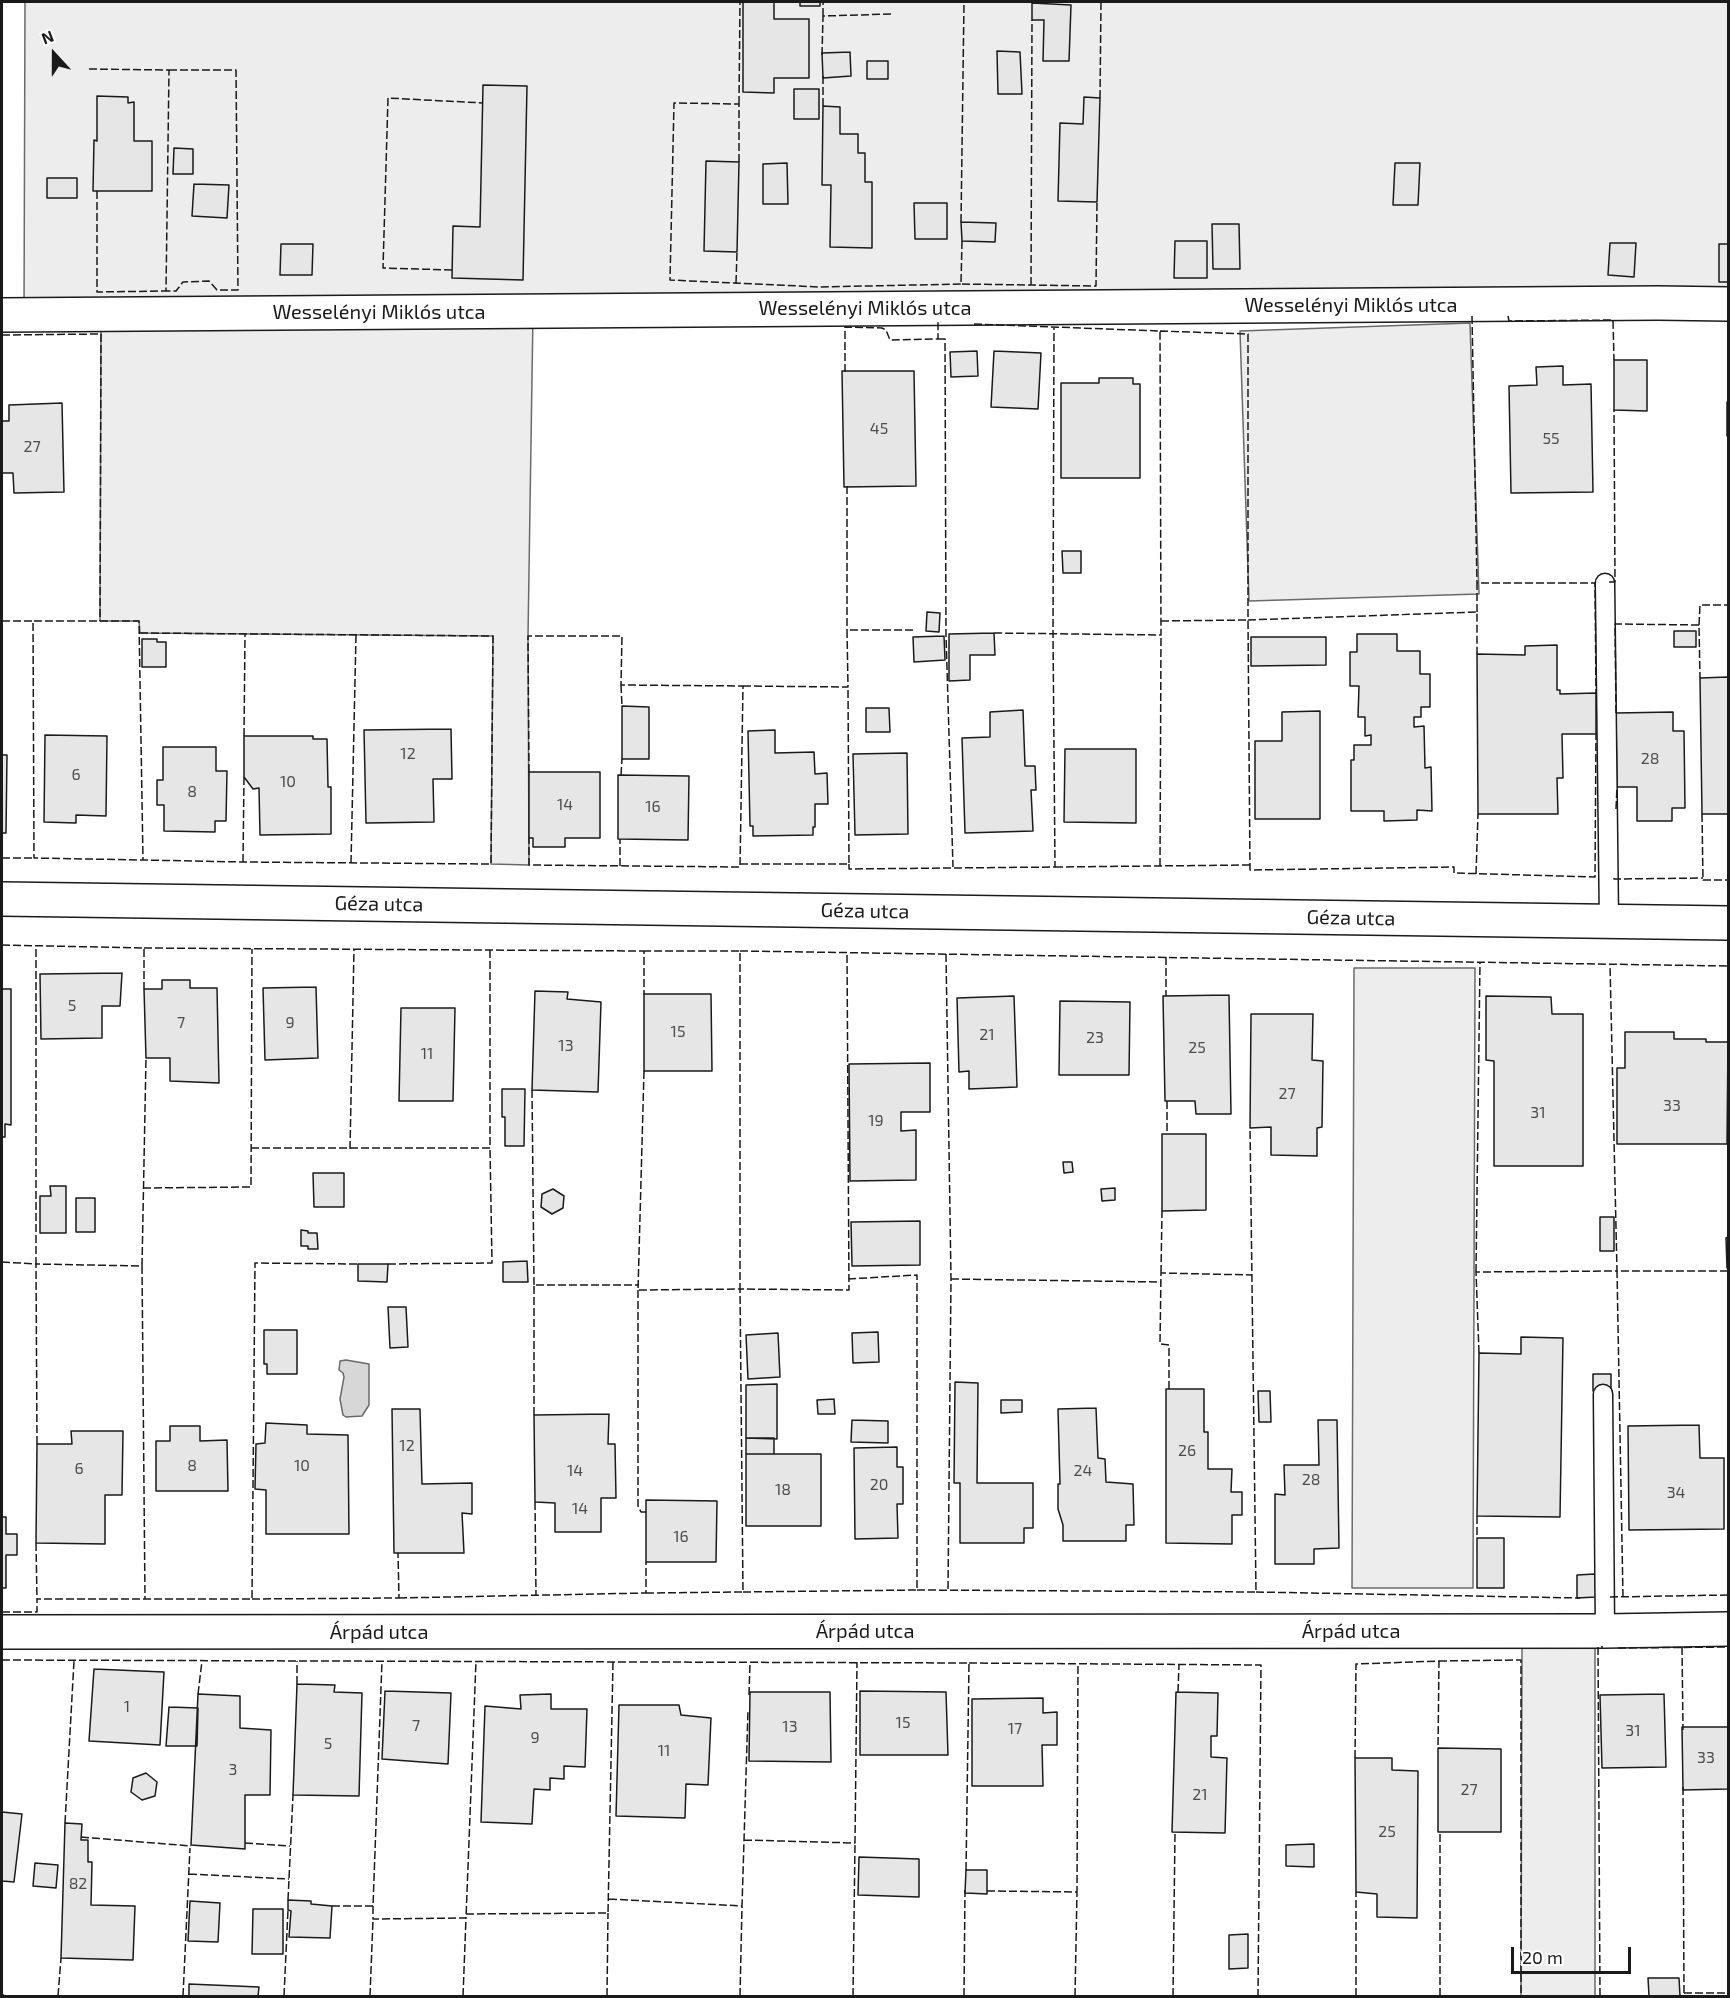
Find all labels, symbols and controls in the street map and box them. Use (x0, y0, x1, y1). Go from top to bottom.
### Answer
north arrow (24, 24, 84, 84)
text: N (39, 26, 56, 48)
street label: Wesselényi Miklós utca (1244, 293, 1458, 317)
street label: Wesselényi Miklós utca (758, 296, 972, 320)
street label: Wesselényi Miklós utca (272, 300, 486, 324)
house number: 45 (870, 419, 888, 439)
house number: 55 (1542, 429, 1560, 449)
house number: 27 (23, 437, 41, 457)
house number: 12 (400, 744, 416, 764)
house number: 28 (1641, 749, 1659, 769)
house number: 6 (71, 765, 81, 785)
house number: 10 (280, 772, 296, 792)
house number: 8 (187, 782, 197, 802)
house number: 14 (557, 795, 573, 815)
house number: 16 (645, 797, 661, 817)
street label: Géza utca (334, 891, 424, 917)
street label: Géza utca (820, 898, 910, 924)
street label: Géza utca (1306, 905, 1396, 931)
house number: 5 (68, 996, 76, 1016)
house number: 7 (177, 1013, 185, 1033)
house number: 9 (285, 1013, 295, 1033)
house number: 15 (671, 1022, 685, 1042)
house number: 21 (979, 1025, 995, 1045)
house number: 23 (1086, 1028, 1104, 1048)
house number: 13 (558, 1036, 574, 1056)
house number: 25 (1188, 1038, 1206, 1058)
house number: 11 (421, 1044, 433, 1064)
house number: 27 (1278, 1084, 1296, 1104)
house number: 33 (1663, 1096, 1681, 1116)
house number: 31 (1530, 1103, 1546, 1123)
house number: 19 (868, 1111, 884, 1131)
house number: 12 (399, 1436, 415, 1456)
house number: 26 (1178, 1441, 1196, 1461)
house number: 8 (187, 1456, 197, 1476)
house number: 10 (294, 1456, 310, 1476)
house number: 6 (74, 1459, 84, 1479)
house number: 14 (567, 1461, 583, 1481)
house number: 24 (1074, 1461, 1092, 1481)
house number: 28 (1302, 1470, 1320, 1490)
house number: 20 (870, 1475, 888, 1495)
house number: 18 (775, 1480, 791, 1500)
house number: 34 (1667, 1483, 1685, 1503)
house number: 14 (572, 1499, 588, 1519)
house number: 16 (673, 1527, 689, 1547)
street label: Árpád utca (816, 1619, 914, 1643)
street label: Árpád utca (1302, 1619, 1400, 1643)
street label: Árpád utca (330, 1620, 428, 1644)
house number: 1 (124, 1697, 130, 1717)
house number: 15 (896, 1713, 910, 1733)
house number: 7 (412, 1716, 420, 1736)
house number: 13 (782, 1717, 798, 1737)
house number: 17 (1008, 1719, 1022, 1739)
house number: 31 (1625, 1721, 1641, 1741)
house number: 9 (530, 1728, 540, 1748)
house number: 5 (324, 1734, 332, 1754)
house number: 11 (658, 1741, 670, 1761)
house number: 33 (1697, 1748, 1715, 1768)
house number: 3 (229, 1760, 237, 1780)
house number: 27 (1460, 1780, 1478, 1800)
house number: 21 (1192, 1785, 1208, 1805)
house number: 25 (1378, 1822, 1396, 1842)
house number: 82 (69, 1874, 87, 1894)
scale bar (1514, 1935, 1634, 1973)
text: 20 m (1522, 1946, 1563, 1968)

